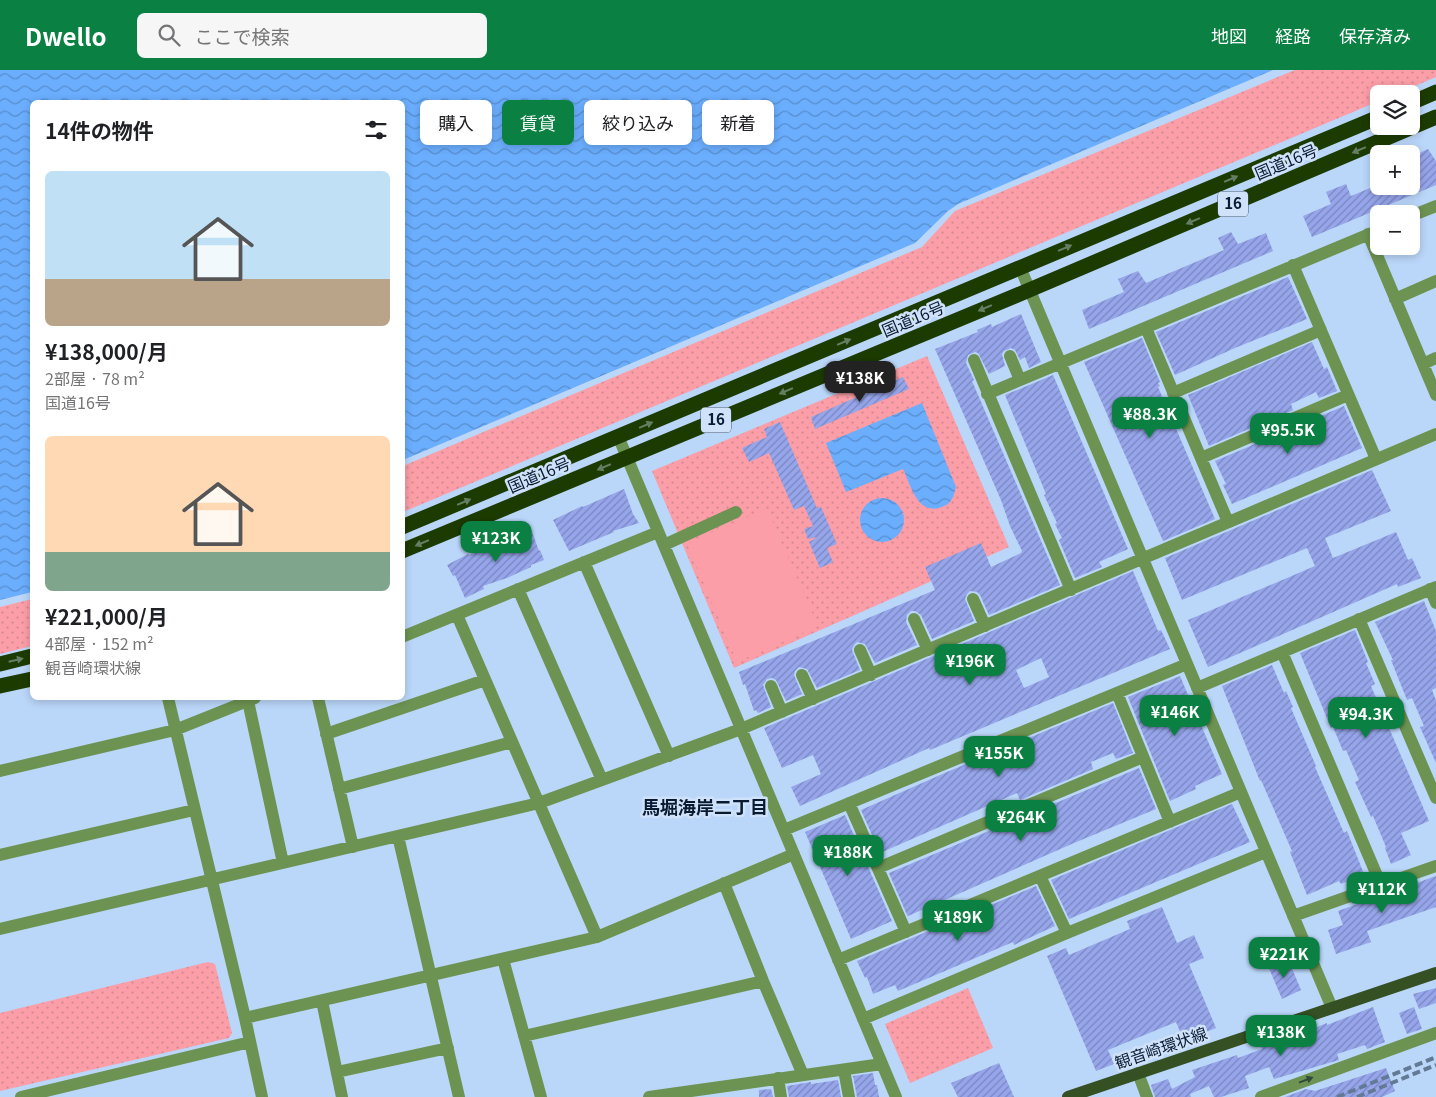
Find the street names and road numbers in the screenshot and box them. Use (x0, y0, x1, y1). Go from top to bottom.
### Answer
street label: 国道16号 (1251, 137, 1321, 185)
road number: 16 (1218, 192, 1248, 216)
street label: 国道16号 (878, 294, 948, 342)
road number: 16 (701, 408, 731, 432)
street label: 国道16号 (504, 450, 574, 498)
street label: 観音崎環状線 (1111, 1020, 1210, 1074)

